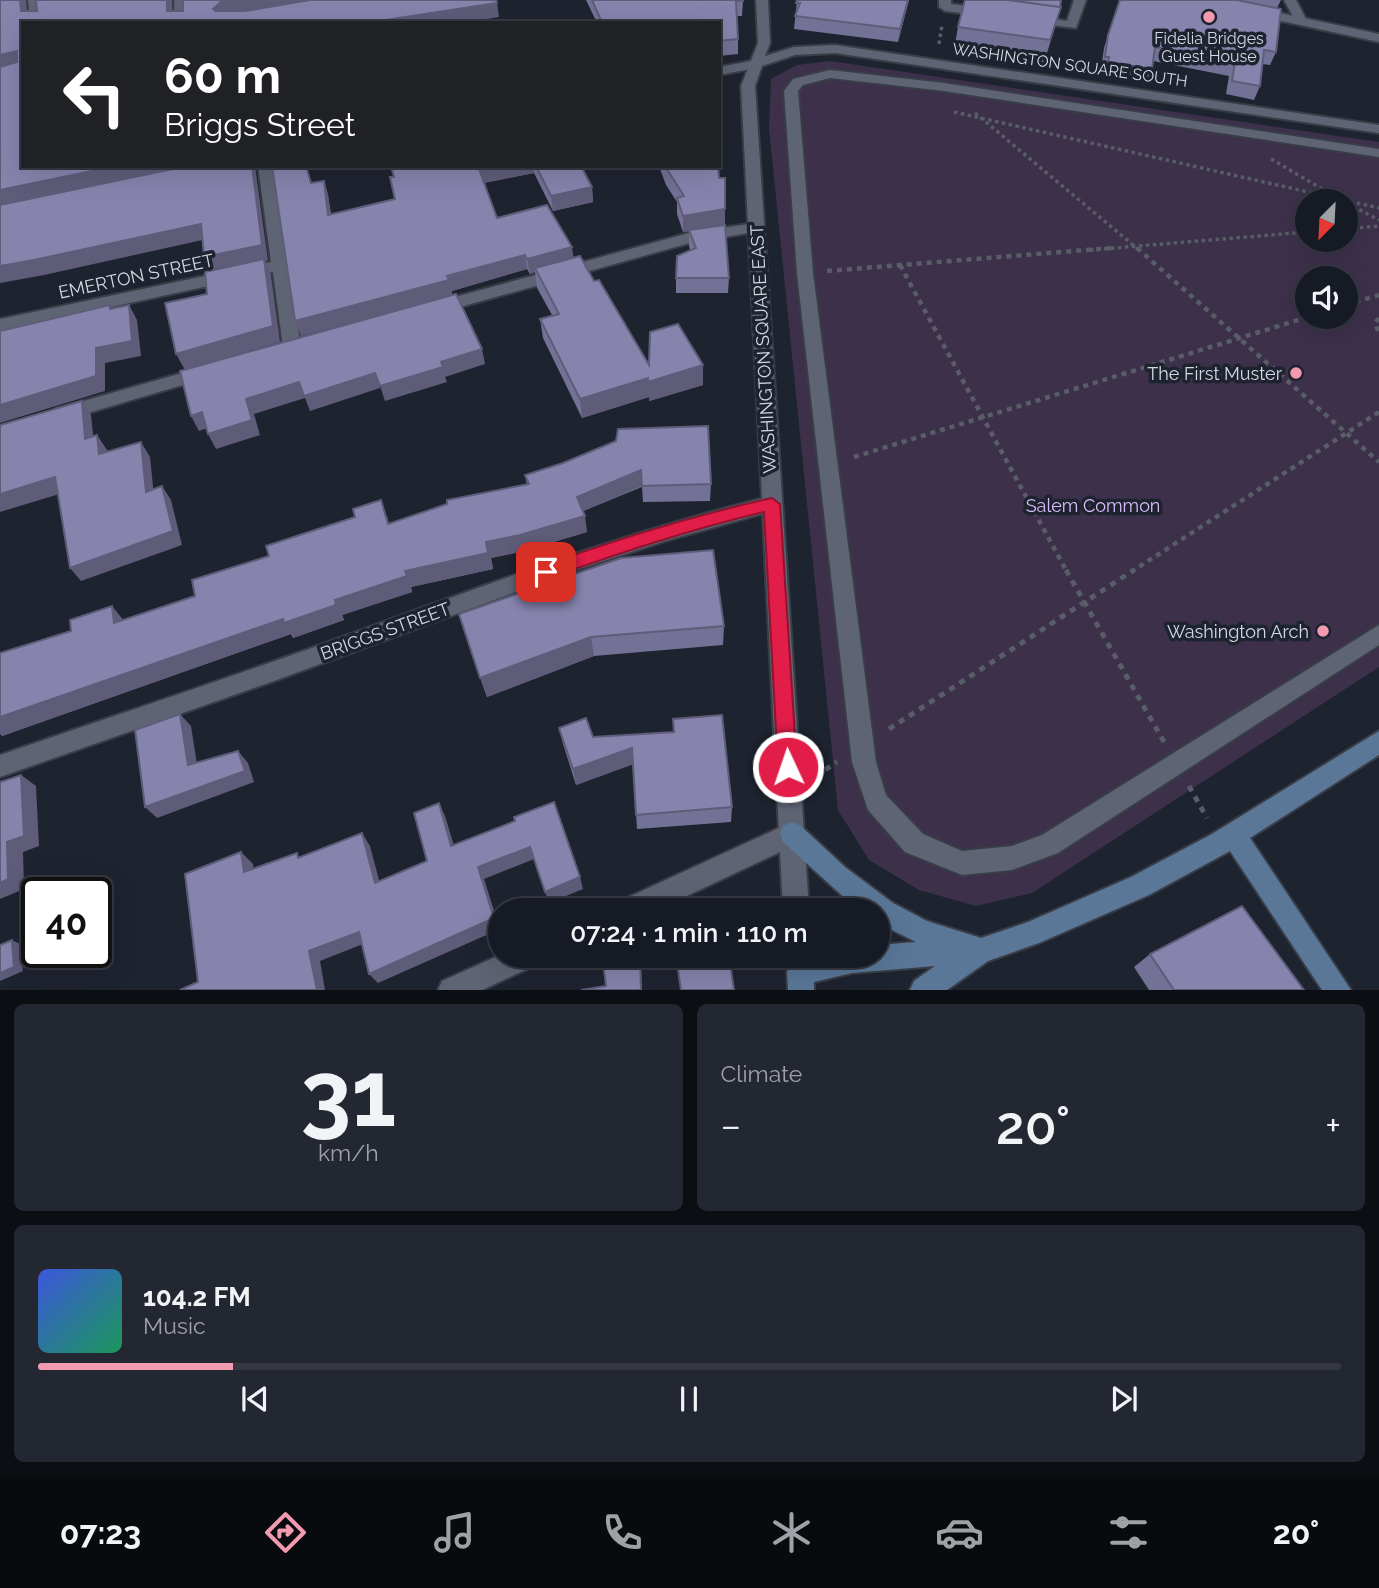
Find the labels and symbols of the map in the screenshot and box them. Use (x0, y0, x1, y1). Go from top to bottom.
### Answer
marker: Fidelia Bridges Guest House (1201, 9, 1217, 25)
place label: Fidelia Bridges Guest House (1154, 29, 1264, 66)
street label: WASHINGTON SQUARE SOUTH (951, 39, 1189, 91)
north arrow (1295, 189, 1358, 252)
street label: WASHINGTON SQUARE EAST (746, 224, 780, 474)
street label: EMERTON STREET (56, 249, 216, 303)
place label: The First Muster (1147, 363, 1283, 384)
marker: The First Muster (1288, 365, 1304, 381)
park label: Salem Common (1026, 495, 1160, 516)
pin (516, 542, 576, 602)
street label: BRIGGS STREET (317, 598, 453, 664)
place label: Washington Arch (1167, 621, 1309, 642)
marker: Washington Arch (1315, 623, 1331, 639)
position arrow (751, 730, 825, 804)
speed limit sign: 40 (21, 877, 112, 968)

